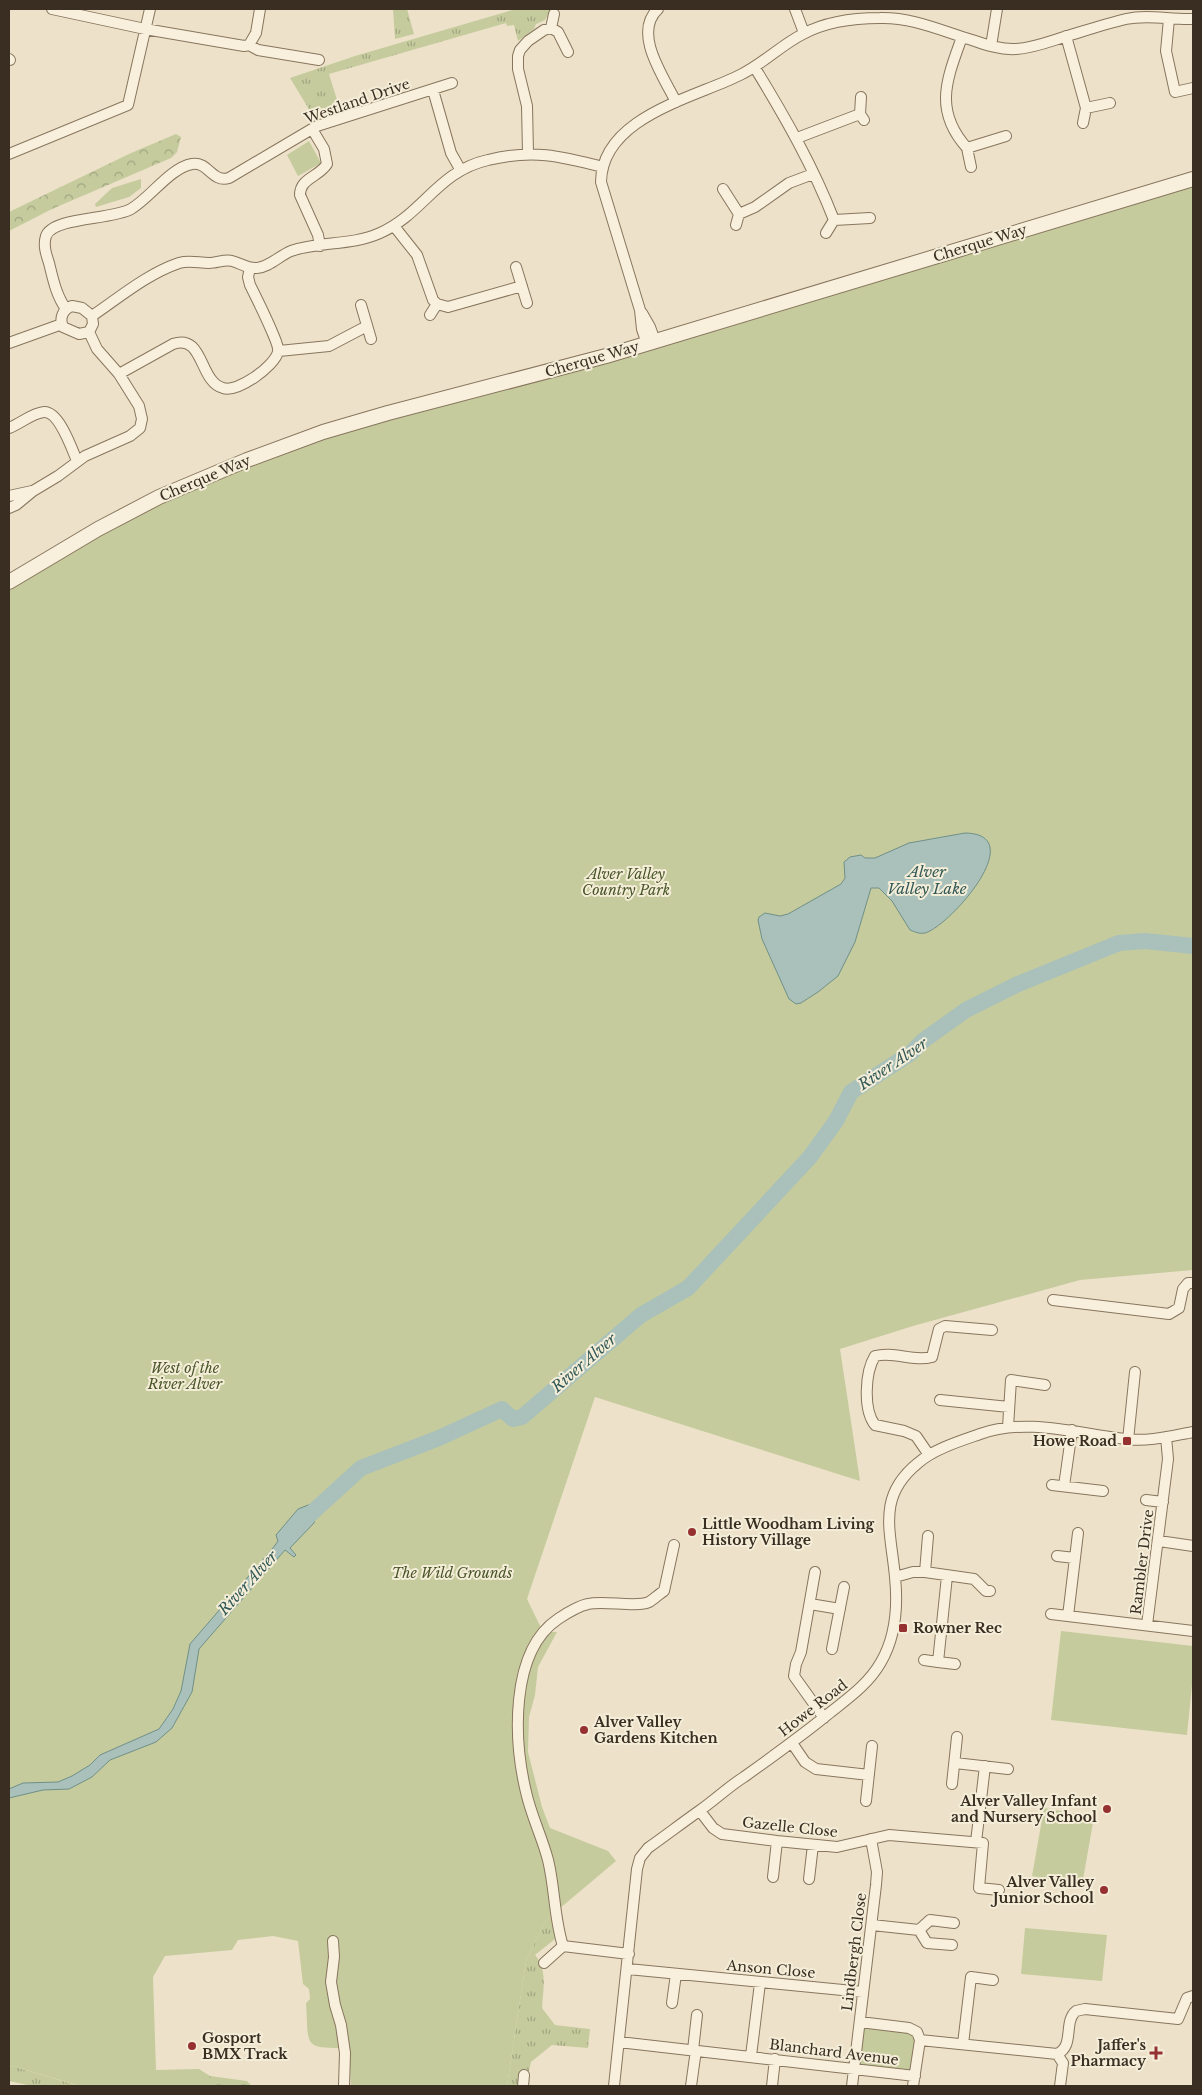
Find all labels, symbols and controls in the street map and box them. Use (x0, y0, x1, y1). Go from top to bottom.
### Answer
street label: Westland Drive (301, 75, 412, 128)
street label: Cherque Way (931, 220, 1029, 266)
street label: Cherque Way (543, 337, 641, 381)
street label: Cherque Way (157, 451, 253, 505)
water label: Alver Valley Lake (887, 862, 967, 898)
park label: Alver Valley Country Park (582, 865, 670, 899)
water label: River Alver (854, 1033, 932, 1094)
water label: River Alver (547, 1329, 621, 1397)
park label: West of the River Alver (147, 1359, 223, 1393)
place label: Howe Road (1033, 1432, 1117, 1450)
marker: Howe Road (1121, 1435, 1133, 1447)
street label: Rambler Drive (1127, 1508, 1157, 1616)
place label: Little Woodham Living History Village (702, 1515, 875, 1549)
marker: Little Woodham Living History Village (686, 1526, 698, 1538)
water label: River Alver (213, 1546, 282, 1619)
park label: The Wild Grounds (392, 1564, 512, 1582)
place label: Rowner Rec (913, 1619, 1002, 1637)
marker: Rowner Rec (897, 1622, 909, 1634)
street label: Howe Road (775, 1675, 851, 1740)
place label: Alver Valley Gardens Kitchen (593, 1713, 718, 1747)
marker: Alver Valley Gardens Kitchen (578, 1724, 590, 1736)
place label: Alver Valley Infant and Nursery School (951, 1792, 1098, 1826)
marker: Alver Valley Infant and Nursery School (1101, 1803, 1113, 1815)
street label: Gazelle Close (741, 1813, 839, 1841)
place label: Alver Valley Junior School (990, 1873, 1095, 1907)
marker: Alver Valley Junior School (1098, 1884, 1110, 1896)
street label: Lindbergh Close (838, 1892, 870, 2012)
street label: Anson Close (725, 1956, 816, 1982)
place label: Gosport BMX Track (202, 2029, 288, 2063)
street label: Blanchard Avenue (768, 2035, 900, 2069)
place label: Jaffer's Pharmacy (1070, 2036, 1147, 2070)
marker: Gosport BMX Track (186, 2040, 198, 2052)
marker: Jaffer's Pharmacy (1150, 2047, 1162, 2059)

